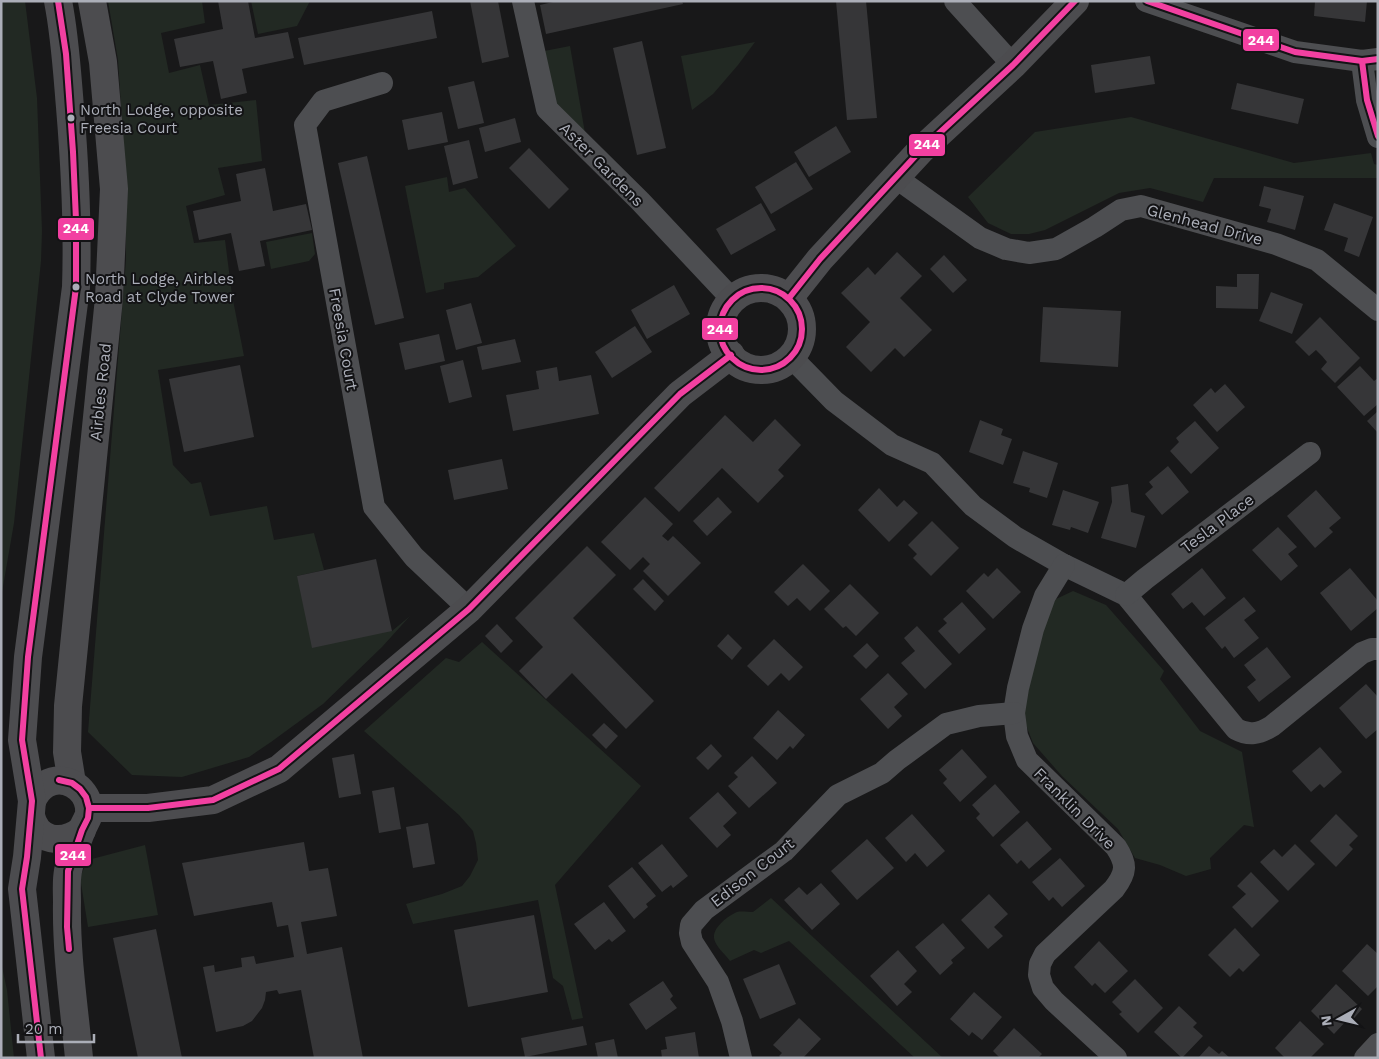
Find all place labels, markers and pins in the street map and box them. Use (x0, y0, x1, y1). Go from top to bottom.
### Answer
place label: North Lodge, opposite Freesia Court (80, 101, 243, 137)
marker: North Lodge, opposite Freesia Court (66, 113, 76, 123)
place label: North Lodge, Airbles Road at Clyde Tower (85, 270, 235, 306)
marker: North Lodge, Airbles Road at Clyde Tower (71, 282, 81, 292)

